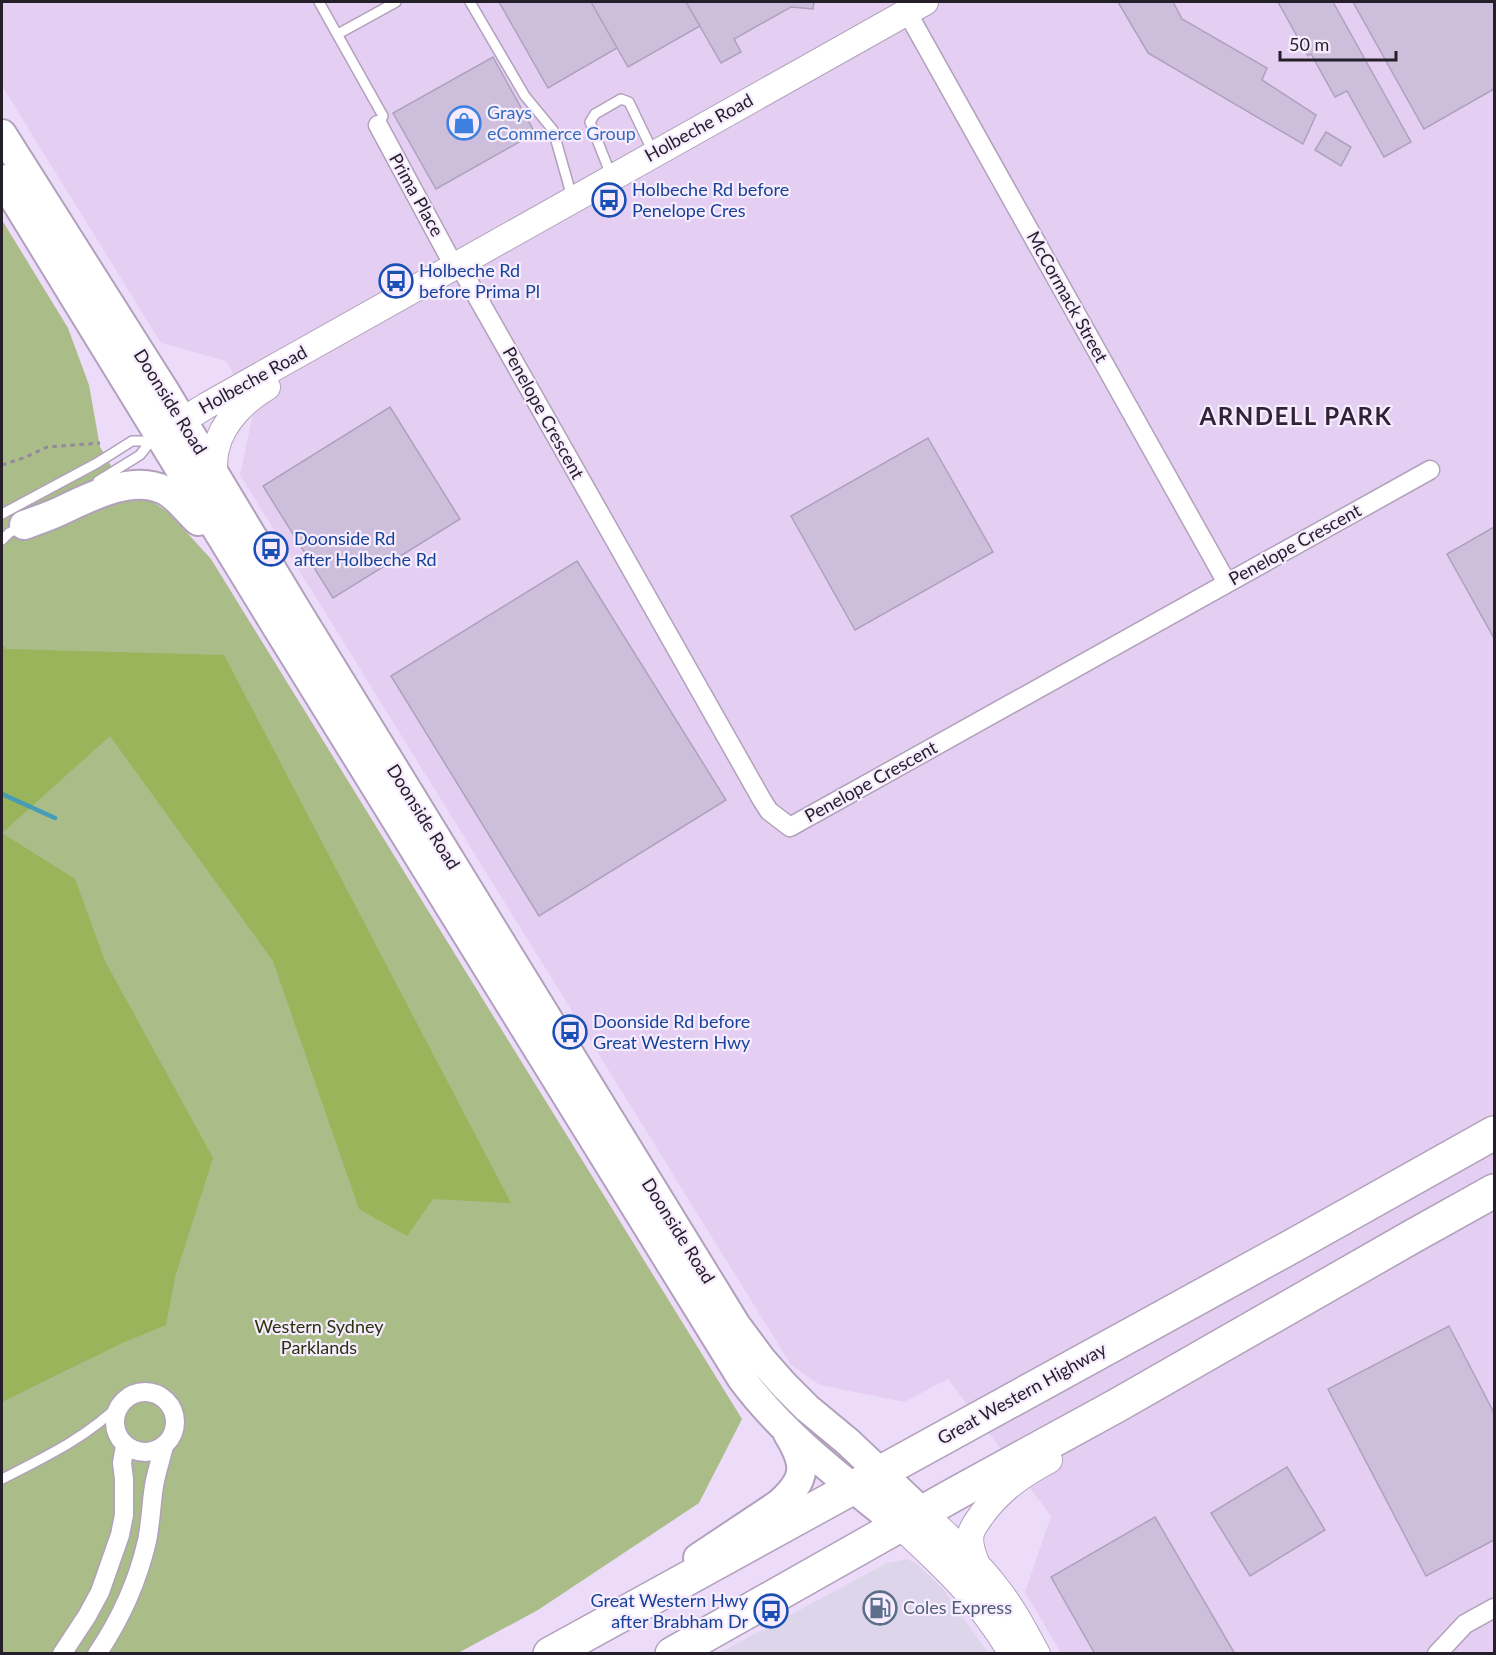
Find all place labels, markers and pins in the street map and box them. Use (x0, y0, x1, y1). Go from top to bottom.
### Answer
place label: Grays eCommerce Group (487, 101, 636, 144)
shop icon: Grays eCommerce Group (446, 105, 482, 141)
place label: Holbeche Rd before Penelope Cres (632, 178, 789, 221)
bus stop icon: Holbeche Rd before Penelope Cres (591, 182, 627, 218)
place label: Holbeche Rd before Prima Pl (419, 259, 540, 302)
bus stop icon: Holbeche Rd before Prima Pl (378, 263, 414, 299)
place label: Doonside Rd after Holbeche Rd (294, 527, 437, 570)
bus stop icon: Doonside Rd after Holbeche Rd (253, 531, 289, 567)
place label: Doonside Rd before Great Western Hwy (593, 1010, 751, 1053)
bus stop icon: Doonside Rd before Great Western Hwy (552, 1014, 588, 1050)
place label: Great Western Hwy after Brabham Dr (591, 1589, 749, 1632)
fuel station icon: Coles Express (862, 1590, 898, 1626)
bus stop icon: Great Western Hwy after Brabham Dr (753, 1593, 789, 1629)
place label: Coles Express (903, 1596, 1012, 1618)

